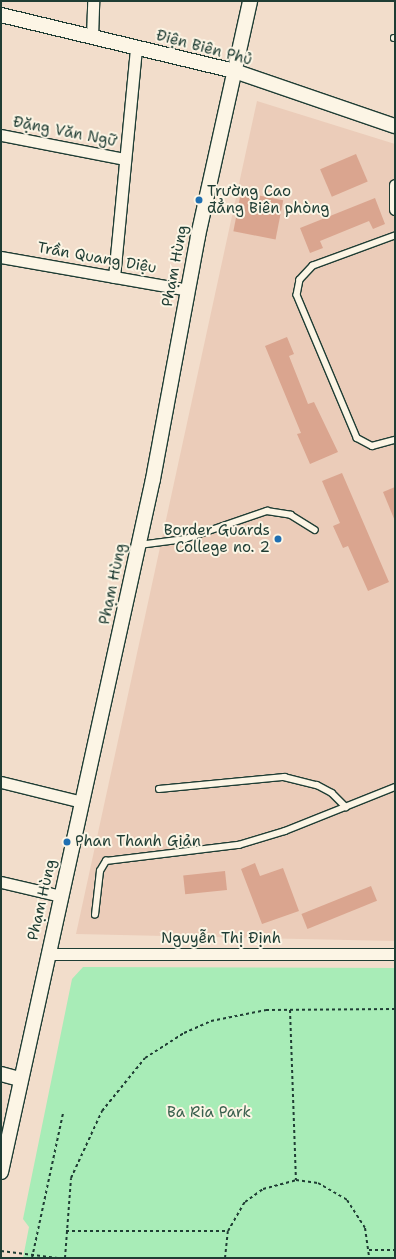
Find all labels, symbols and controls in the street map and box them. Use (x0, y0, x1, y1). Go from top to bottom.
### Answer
street label: Điện Biên Phủ (154, 27, 254, 69)
street label: Đặng Văn Ngữ (11, 113, 119, 151)
place label: Trường Cao đẳng Biên phòng (207, 182, 329, 217)
marker: Trường Cao đẳng Biên phòng (194, 195, 204, 205)
street label: Phạm Hùng (158, 224, 192, 308)
street label: Trần Quang Diệu (36, 239, 158, 277)
place label: Border Guards College no. 2 (164, 521, 270, 556)
marker: Border Guards College no. 2 (273, 534, 283, 544)
street label: Phạm Hùng (96, 542, 130, 626)
place label: Phan Thanh Giản (75, 833, 201, 851)
marker: Phan Thanh Giản (62, 837, 72, 847)
street label: Phạm Hùng (24, 858, 60, 942)
street label: Nguyễn Thị Định (161, 930, 281, 948)
park label: Ba Ria Park (167, 1104, 251, 1122)

